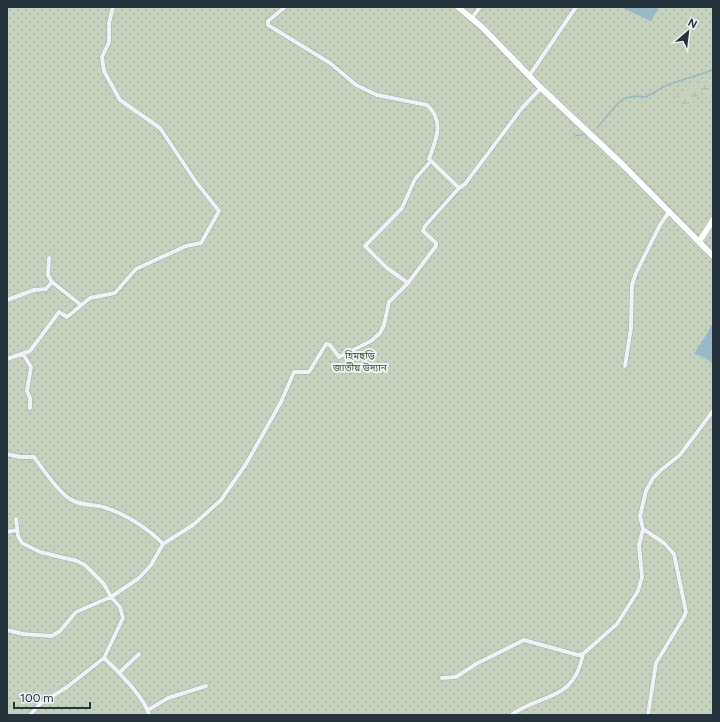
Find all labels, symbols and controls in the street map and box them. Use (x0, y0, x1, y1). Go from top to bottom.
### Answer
north arrow (668, 12, 708, 52)
text: N (686, 16, 699, 31)
park label: হিমছড়ি জাতীয় উদ্যান (332, 349, 388, 374)
scale bar (14, 684, 90, 710)
text: 100 m (20, 691, 54, 705)

